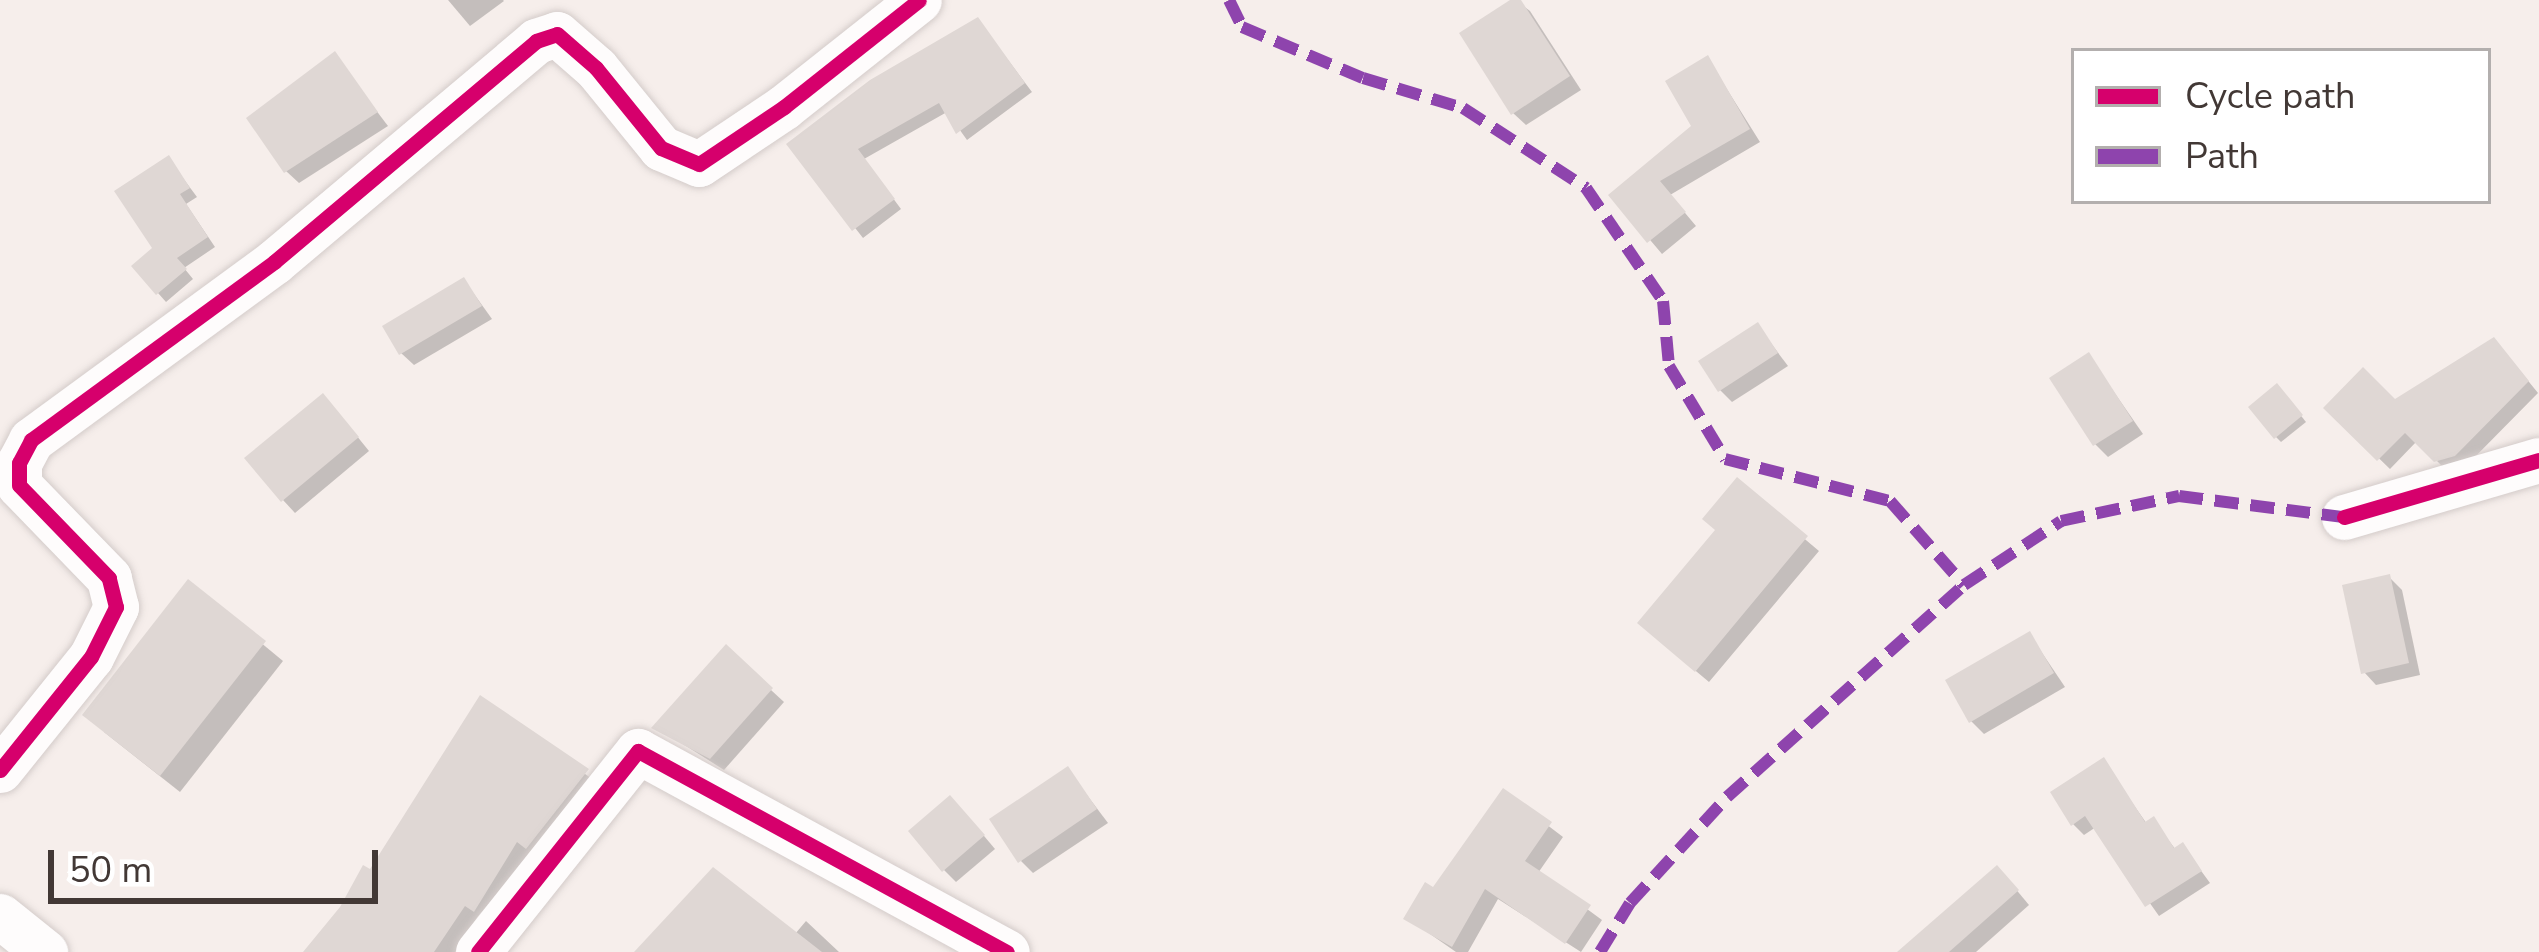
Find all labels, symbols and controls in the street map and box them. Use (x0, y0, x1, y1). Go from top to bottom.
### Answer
legend (2071, 48, 2491, 204)
text: Cycle path (2185, 72, 2355, 121)
text: Path (2185, 132, 2259, 181)
scale bar (54, 826, 384, 900)
text: 50 m (69, 846, 152, 895)

